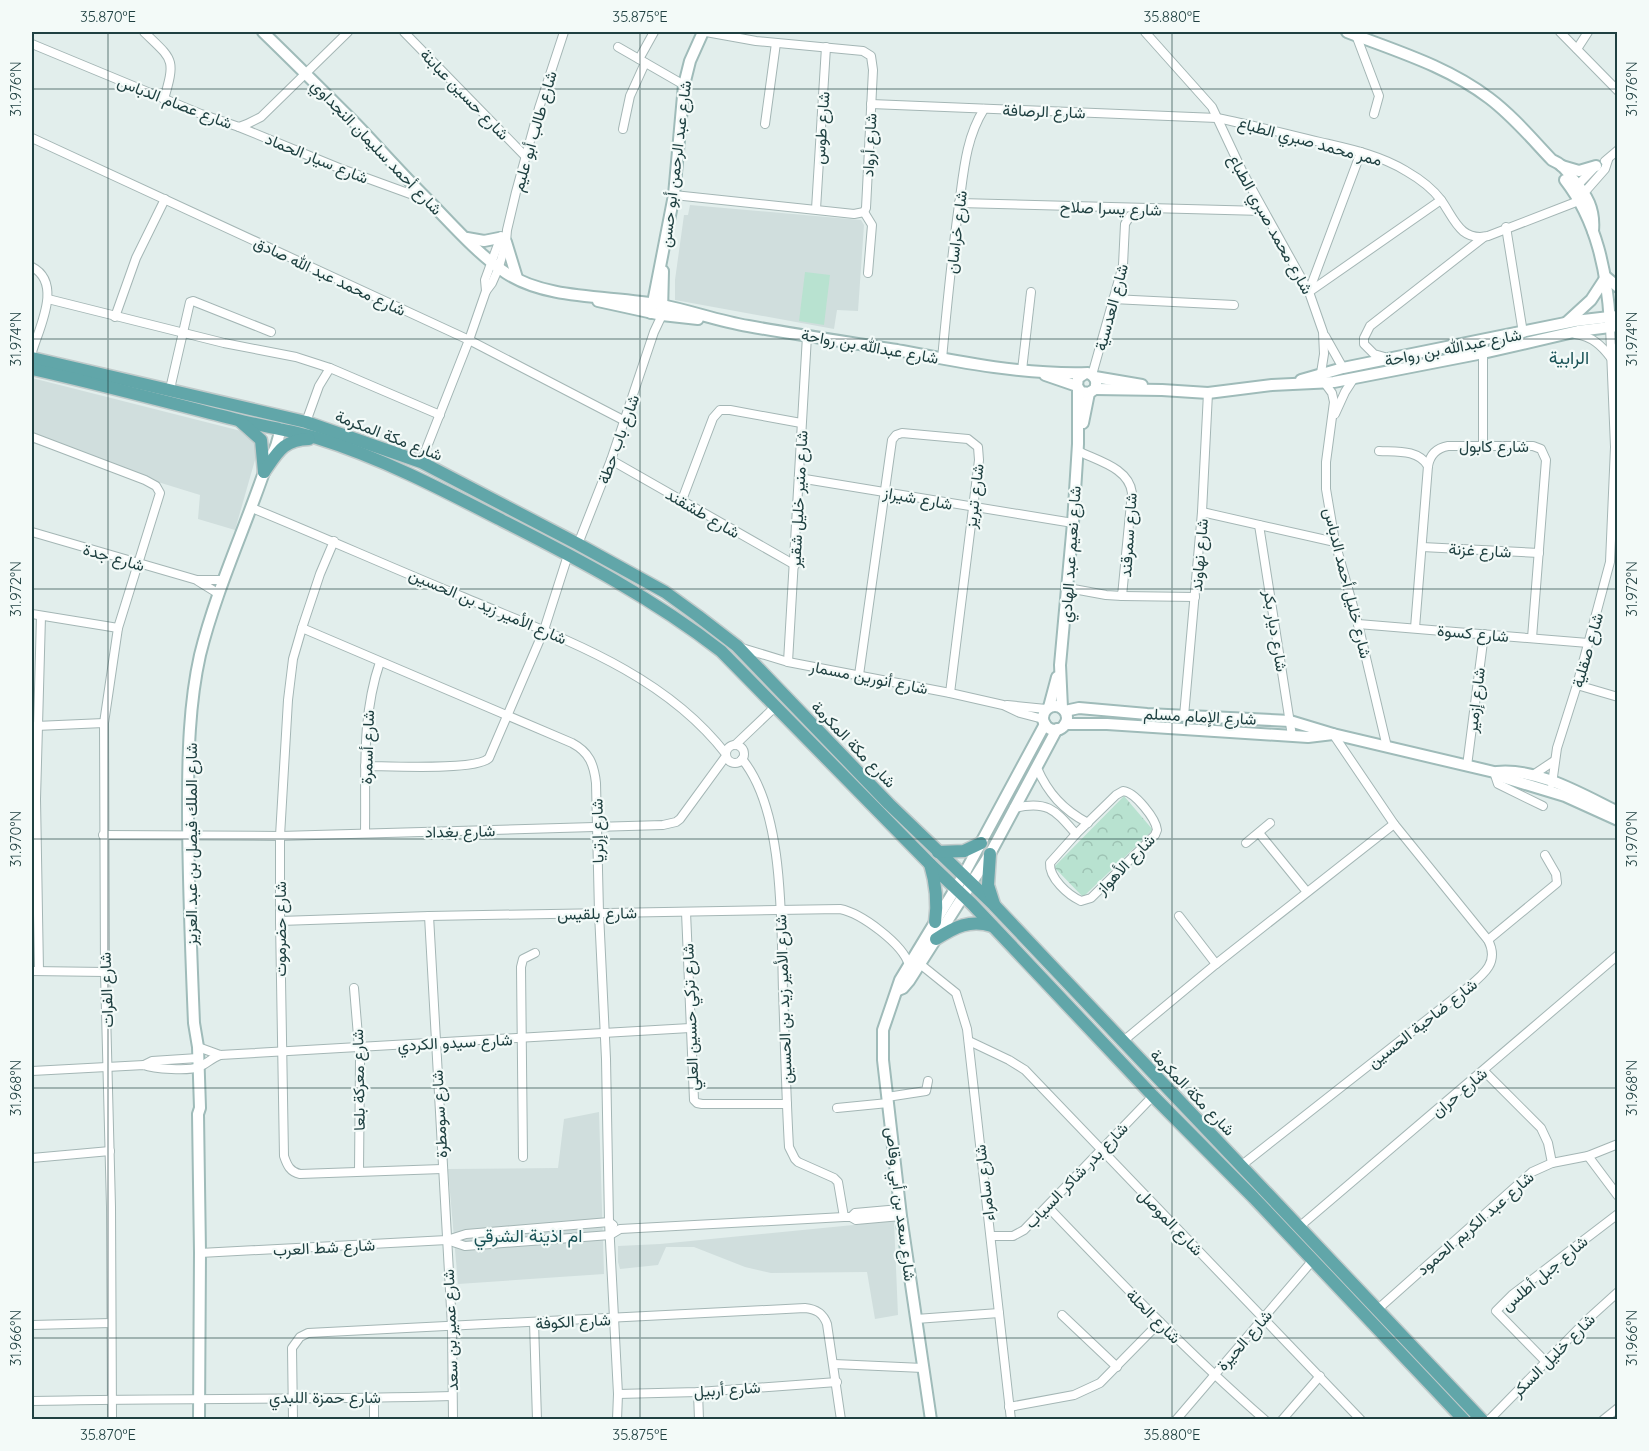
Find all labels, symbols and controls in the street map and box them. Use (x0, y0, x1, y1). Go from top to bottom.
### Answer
text: 35.870°E (80, 7, 136, 26)
text: 35.875°E (612, 7, 668, 26)
text: 35.880°E (1143, 7, 1201, 26)
street label: شارع حسين عبابنة (415, 44, 514, 145)
text: 31.976°N (6, 61, 25, 117)
text: 31.976°N (1622, 61, 1641, 117)
street label: شارع طالب أبو عليم (507, 69, 563, 194)
street label: شارع عصام الدباس (114, 71, 235, 135)
street label: شارع أحمد سليمان النجداوي (304, 75, 447, 222)
street label: شارع عبد الرحمن أبو حسن (655, 79, 697, 249)
street label: شارع طوس (808, 91, 836, 165)
street label: شارع الرصافة (1002, 100, 1086, 124)
street label: ممر محمد صبري الطباع (1235, 112, 1384, 174)
street label: شارع أرواد (857, 113, 883, 178)
street label: شارع سيار الحماد (262, 128, 371, 190)
street label: شارع محمد صبري الطباع (1221, 151, 1318, 299)
street label: شارع خراسان (941, 189, 973, 275)
street label: شارع يسرا صلاح (1060, 196, 1162, 222)
street label: شارع محمد عبد الله صادق (250, 232, 409, 322)
street label: شارع العدسية (1090, 261, 1134, 353)
text: 31.974°N (6, 312, 25, 366)
text: 31.974°N (1622, 312, 1641, 366)
street label: شارع عبدالله بن رواحة (799, 324, 940, 370)
street label: شارع عبدالله بن رواحة (1383, 324, 1524, 372)
district label: الرابية (1549, 346, 1589, 369)
street label: شارع باب حطة (593, 392, 645, 487)
street label: شارع مكة المكرمة (332, 405, 445, 467)
street label: شارع منير خليل شقير (784, 430, 814, 569)
street label: شارع كابول (1459, 436, 1529, 458)
street label: شارع تبريز (960, 463, 990, 531)
street label: شارع شيراز (881, 482, 954, 516)
street label: شارع طشقند (661, 484, 744, 544)
street label: شارع نعيم عبد الهادي (1055, 485, 1089, 623)
street label: شارع سمرقند (1115, 492, 1143, 578)
street label: شارع خليل أحمد الدباس (1318, 505, 1376, 661)
street label: شارع نهاوند (1186, 518, 1214, 593)
street label: شارع غزنة (1448, 538, 1512, 564)
street label: شارع جدة (80, 539, 147, 577)
text: 31.972°N (6, 561, 25, 617)
text: 31.972°N (1622, 561, 1641, 617)
street label: شارع الأمير زيد بن الحسين (405, 564, 570, 650)
street label: شارع ديار بكر (1258, 588, 1292, 674)
street label: شارع صقلية (1567, 610, 1609, 690)
street label: شارع كسوة (1436, 620, 1510, 648)
street label: شارع أنورين مسمار (807, 656, 930, 700)
street label: شارع إزمير (1461, 666, 1491, 735)
street label: شارع مكة المكرمة (806, 696, 901, 793)
street label: شارع الإمام مسلم (1143, 703, 1257, 731)
street label: شارع أسمرة (356, 709, 380, 785)
street label: شارع الملك فيصل بن عبد العزيز (181, 743, 203, 946)
street label: شارع إرتريا (586, 798, 610, 864)
text: 31.970°N (6, 811, 25, 867)
text: 31.970°N (1622, 811, 1641, 867)
street label: شارع بغداد (425, 820, 495, 844)
street label: شارع الأهواز (1090, 829, 1160, 901)
street label: شارع حضرموت (270, 881, 292, 977)
street label: شارع بلقيس (557, 902, 637, 926)
street label: شارع الأمير زيد بن الحسين (770, 914, 798, 1084)
street label: شارع تركي حسين العلي (677, 943, 707, 1091)
street label: شارع الفرات (95, 952, 119, 1028)
street label: شارع ضاحية الحسين (1363, 974, 1482, 1074)
street label: شارع معركة بلعا (347, 1029, 371, 1131)
street label: شارع سيدو الكردي (397, 1029, 513, 1059)
street label: شارع مكة المكرمة (1145, 1044, 1240, 1141)
text: 31.968°N (6, 1060, 25, 1116)
text: 31.968°N (1622, 1060, 1641, 1116)
street label: شارع حران (1427, 1063, 1492, 1123)
street label: شارع سومطرة (427, 1069, 453, 1158)
street label: شارع بدر شاكر السياب (1020, 1118, 1133, 1234)
street label: شارع سعد بن أبي وقاص (878, 1126, 920, 1283)
street label: شارع سامراء (969, 1143, 1001, 1223)
street label: شارع عبد الكريم الحمود (1412, 1167, 1539, 1281)
street label: شارع الموصل (1133, 1184, 1208, 1261)
district label: ام اذينة الشرقي (474, 1224, 582, 1251)
street label: شارع جبل أطلس (1497, 1231, 1593, 1317)
street label: شارع شط العرب (272, 1234, 376, 1262)
street label: شارع عمير بن سعد (438, 1269, 464, 1391)
street label: شارع الحلة (1121, 1284, 1186, 1349)
street label: شارع الحيرة (1212, 1305, 1277, 1376)
street label: شارع الكوفة (535, 1309, 611, 1335)
street label: شارع خليل السكر (1506, 1309, 1600, 1403)
text: 31.966°N (6, 1310, 25, 1366)
text: 31.966°N (1622, 1310, 1641, 1366)
street label: شارع أربيل (693, 1377, 761, 1403)
street label: شارع حمزة اللبدي (269, 1387, 381, 1411)
text: 35.870°E (80, 1425, 136, 1444)
text: 35.875°E (612, 1425, 668, 1444)
text: 35.880°E (1143, 1425, 1201, 1444)

